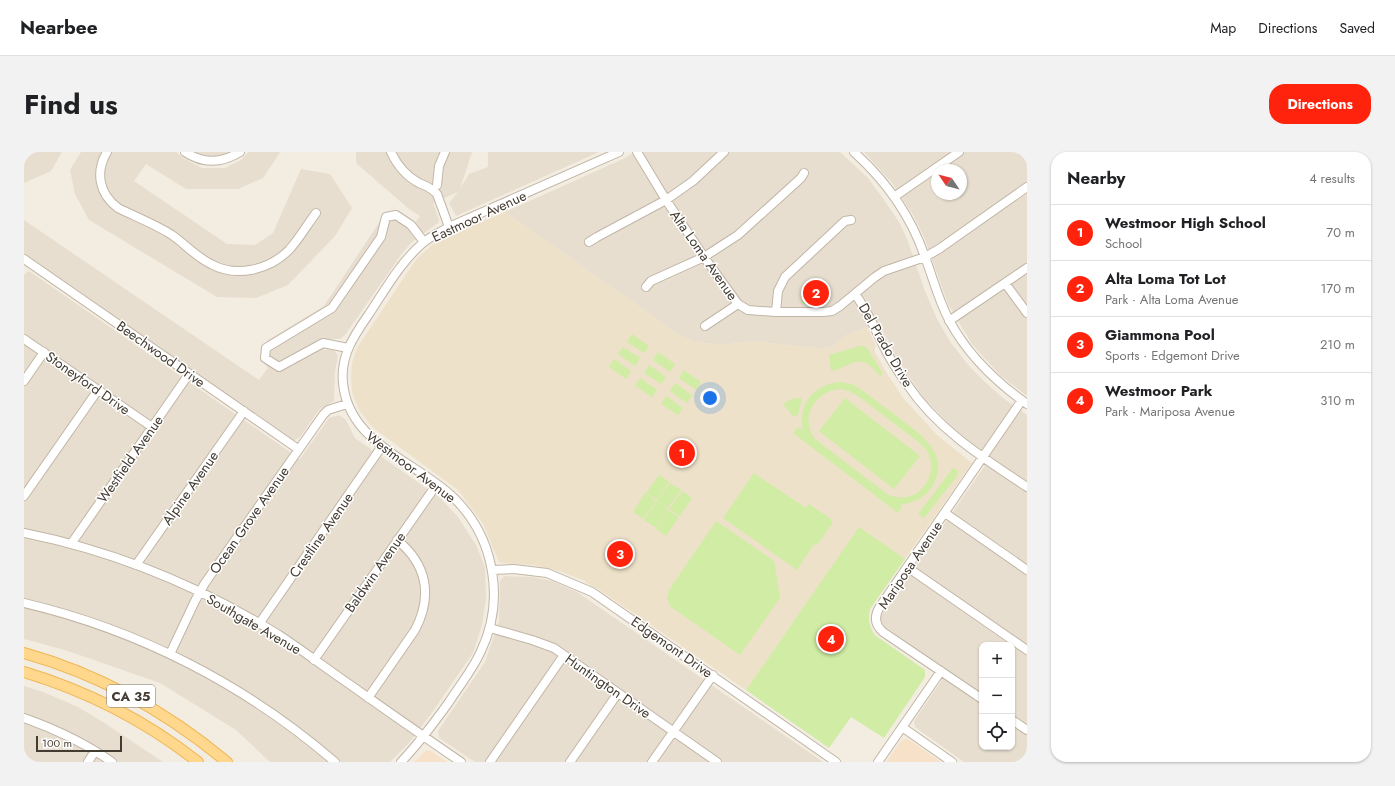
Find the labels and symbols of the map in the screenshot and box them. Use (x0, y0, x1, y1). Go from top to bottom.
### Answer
north arrow (931, 164, 967, 200)
street label: Eastmoor Avenue (428, 185, 530, 247)
street label: Alta Loma Avenue (665, 206, 743, 304)
pin: 2 (803, 278, 829, 308)
street label: Del Prado Drive (854, 299, 918, 391)
street label: Beechwood Drive (113, 316, 209, 392)
street label: Stoneyford Drive (42, 346, 134, 420)
your location (700, 388, 720, 408)
street label: Westfield Avenue (92, 411, 168, 507)
street label: Westmoor Avenue (362, 427, 460, 507)
pin: 1 (669, 438, 695, 468)
street label: Alpine Avenue (157, 447, 223, 529)
street label: Ocean Grove Avenue (204, 462, 294, 578)
street label: Crestline Avenue (284, 488, 358, 582)
street label: Mariposa Avenue (873, 517, 947, 613)
street label: Baldwin Avenue (340, 528, 410, 616)
pin: 3 (607, 539, 633, 569)
street label: Southgate Avenue (203, 589, 305, 659)
street label: Edgemont Drive (627, 611, 717, 683)
pin: 4 (818, 624, 844, 654)
street label: Huntington Drive (561, 649, 655, 723)
road number: CA 35 (107, 685, 155, 707)
scale bar (36, 734, 122, 753)

